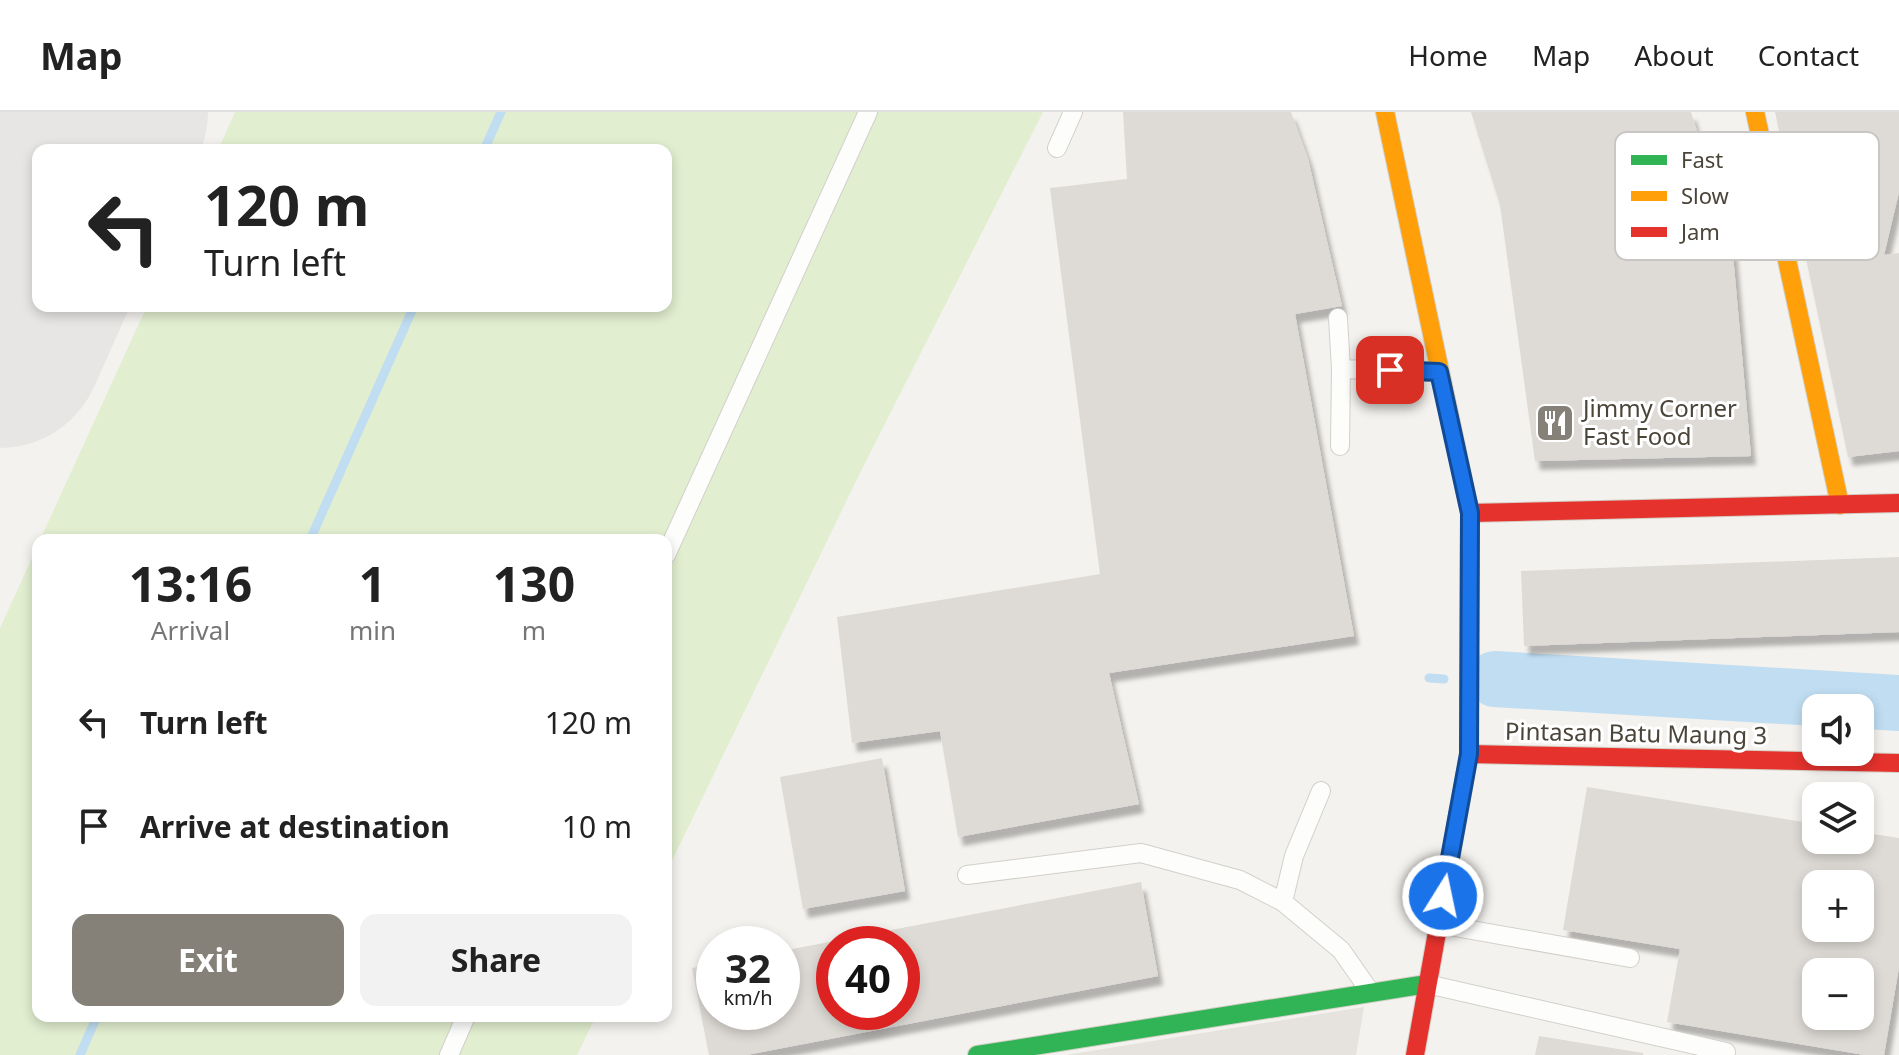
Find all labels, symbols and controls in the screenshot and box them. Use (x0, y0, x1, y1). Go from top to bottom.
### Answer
text: Map (40, 29, 123, 81)
text: Home (1408, 36, 1488, 74)
text: Map (1532, 36, 1590, 74)
text: About (1634, 36, 1714, 74)
text: Contact (1758, 36, 1859, 74)
legend (1615, 132, 1879, 260)
text: Fast (1681, 144, 1723, 174)
text: 120 m (204, 166, 369, 242)
icon: left (72, 176, 176, 280)
text: Slow (1681, 180, 1730, 210)
text: Jam (1679, 216, 1720, 246)
text: Turn left (204, 238, 346, 287)
pin (1356, 336, 1424, 404)
icon: arrive (1368, 348, 1412, 392)
place label: Jimmy Corner Fast Food (1581, 391, 1737, 452)
restaurant icon: Jimmy Corner Fast Food (1534, 402, 1576, 444)
text: 13:16 (129, 551, 252, 616)
text: 1 (359, 551, 386, 616)
text: 130 (493, 551, 575, 616)
text: Arrival (151, 612, 230, 648)
text: min (349, 612, 396, 648)
text: m (522, 612, 546, 648)
map controls (1802, 694, 1874, 1030)
button: sound (1802, 694, 1874, 766)
icon: left (72, 700, 116, 744)
text: Turn left (140, 702, 268, 743)
text: 120 m (545, 702, 632, 743)
street label: Pintasan Batu Maung 3 (1505, 714, 1767, 751)
button: layers (1802, 782, 1874, 854)
icon: arrive (72, 804, 116, 848)
text: Arrive at destination (140, 806, 450, 847)
text: 10 m (562, 806, 632, 847)
position arrow (1401, 854, 1485, 938)
button: + (1802, 870, 1874, 942)
button: Exit (72, 914, 344, 1006)
button: Share (360, 914, 632, 1006)
speed limit sign: 40 (816, 926, 920, 1030)
text: 32 (725, 940, 771, 995)
button: − (1802, 958, 1874, 1030)
text: km/h (723, 984, 773, 1011)

